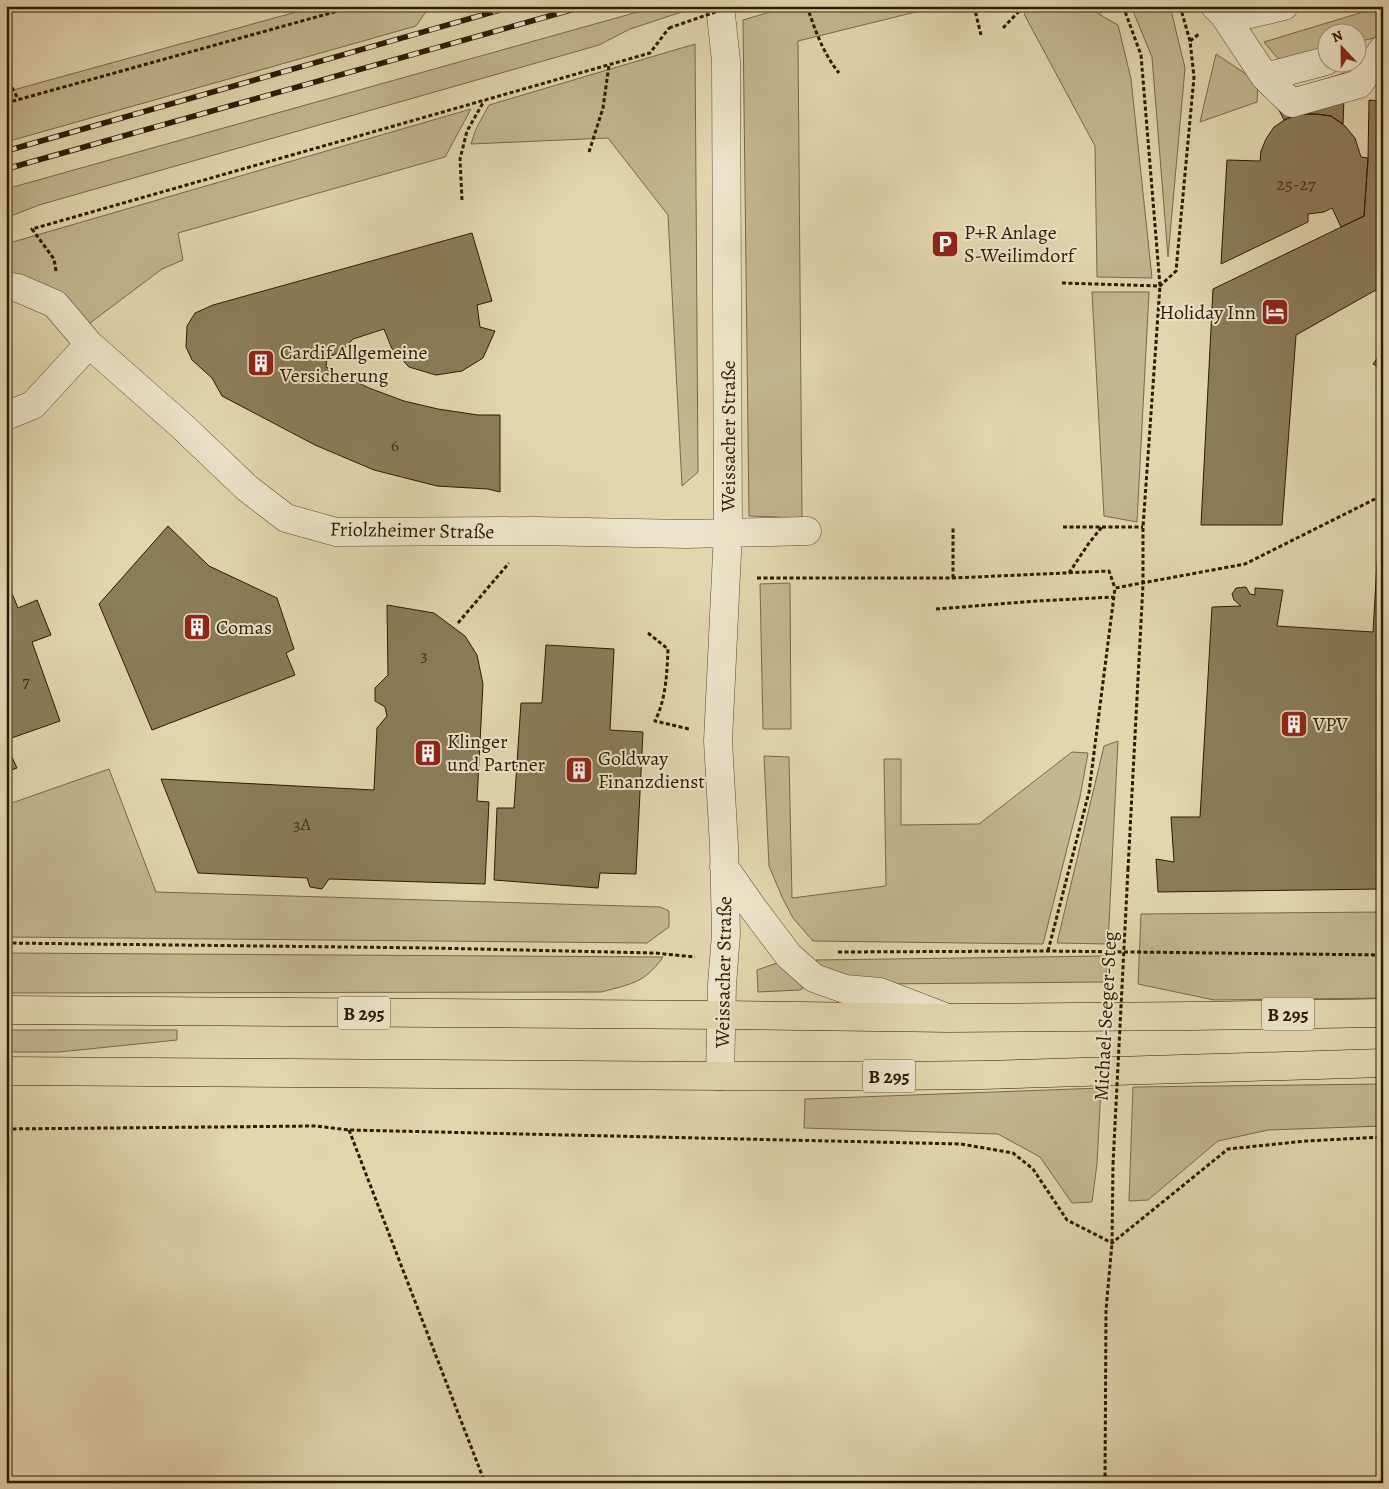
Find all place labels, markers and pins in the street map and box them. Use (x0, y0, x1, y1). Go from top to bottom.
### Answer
place label: P+R Anlage S-Weilimdorf (964, 219, 1078, 269)
parking icon: P+R Anlage S-Weilimdorf (930, 229, 960, 259)
hotel icon: Holiday Inn (1260, 297, 1290, 327)
place label: Holiday Inn (1159, 299, 1256, 326)
place label: Cardif Allgemeine Versicherung (279, 339, 427, 389)
building icon: Cardif Allgemeine Versicherung (246, 348, 276, 378)
building icon: Comas (182, 612, 212, 642)
place label: Comas (216, 614, 272, 641)
building icon: VPV (1279, 709, 1309, 739)
place label: VPV (1312, 711, 1349, 738)
place label: Klinger und Partner (447, 728, 546, 778)
building icon: Klinger und Partner (413, 738, 443, 768)
place label: Goldway Finanzdienst (598, 745, 705, 795)
building icon: Goldway Finanzdienst (564, 755, 594, 785)

